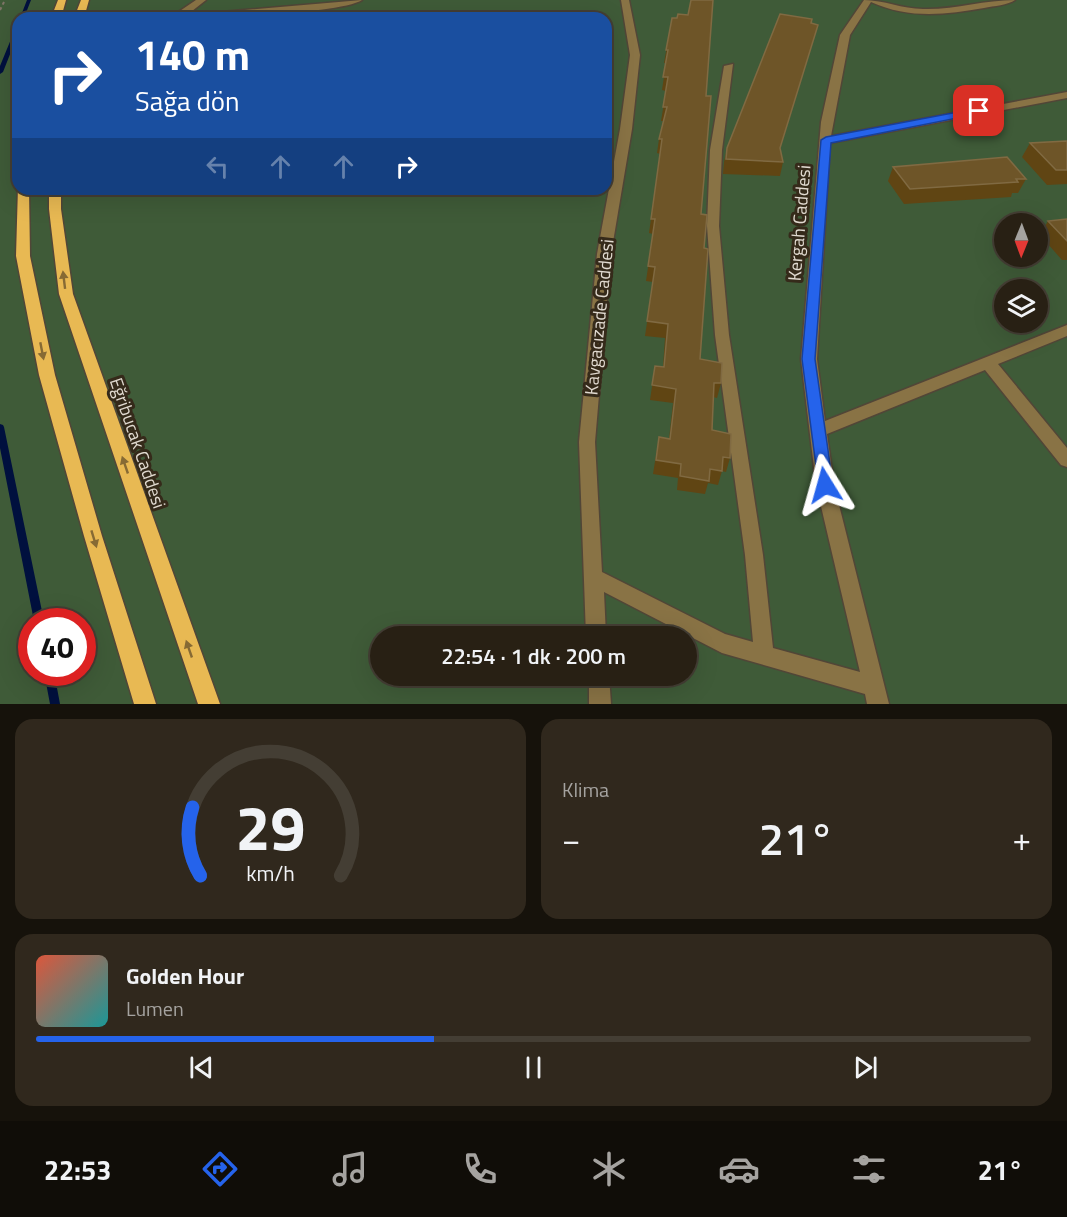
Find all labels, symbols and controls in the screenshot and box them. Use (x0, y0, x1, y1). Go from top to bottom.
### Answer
text: 140 m (135, 22, 250, 86)
icon: right (36, 36, 114, 114)
text: Sağa dön (135, 80, 240, 121)
pin (953, 85, 1004, 136)
icon: arrive (962, 94, 995, 127)
icon: left (201, 150, 234, 183)
icon: ahead (264, 150, 297, 183)
icon: ahead (327, 150, 360, 183)
icon: right (390, 150, 423, 183)
street label: Kergah Caddesi (780, 164, 818, 282)
north arrow (994, 213, 1048, 267)
map controls (994, 213, 1048, 333)
street label: Kavgacızade Caddesi (577, 238, 621, 396)
one-way arrow (59, 270, 69, 289)
button: layers (994, 279, 1048, 333)
one-way arrow (38, 341, 47, 360)
street label: Eğribucak Caddesi (103, 374, 173, 512)
position arrow (793, 453, 857, 517)
one-way arrow (120, 456, 130, 474)
one-way arrow (90, 530, 99, 548)
speed limit sign: 40 (18, 608, 96, 686)
text: 22:54 · 1 dk · 200 m (441, 639, 626, 673)
one-way arrow (184, 640, 194, 658)
text: Klima (562, 774, 609, 805)
text: 29 (236, 779, 305, 874)
text: 21° (759, 804, 834, 872)
text: − (562, 814, 580, 864)
text: + (1013, 814, 1031, 864)
text: km/h (246, 857, 295, 889)
text: Golden Hour (126, 959, 244, 993)
text: Lumen (126, 993, 184, 1024)
icon: previous (185, 1051, 218, 1084)
icon: pause (517, 1051, 550, 1084)
icon: next (849, 1051, 882, 1084)
icon: directions (199, 1148, 241, 1190)
icon: music (329, 1148, 371, 1190)
icon: phone (459, 1148, 501, 1190)
icon: climate (588, 1148, 630, 1190)
icon: car (718, 1148, 760, 1190)
icon: filters (848, 1148, 890, 1190)
text: 22:53 (44, 1149, 111, 1190)
text: 21° (978, 1149, 1023, 1190)

